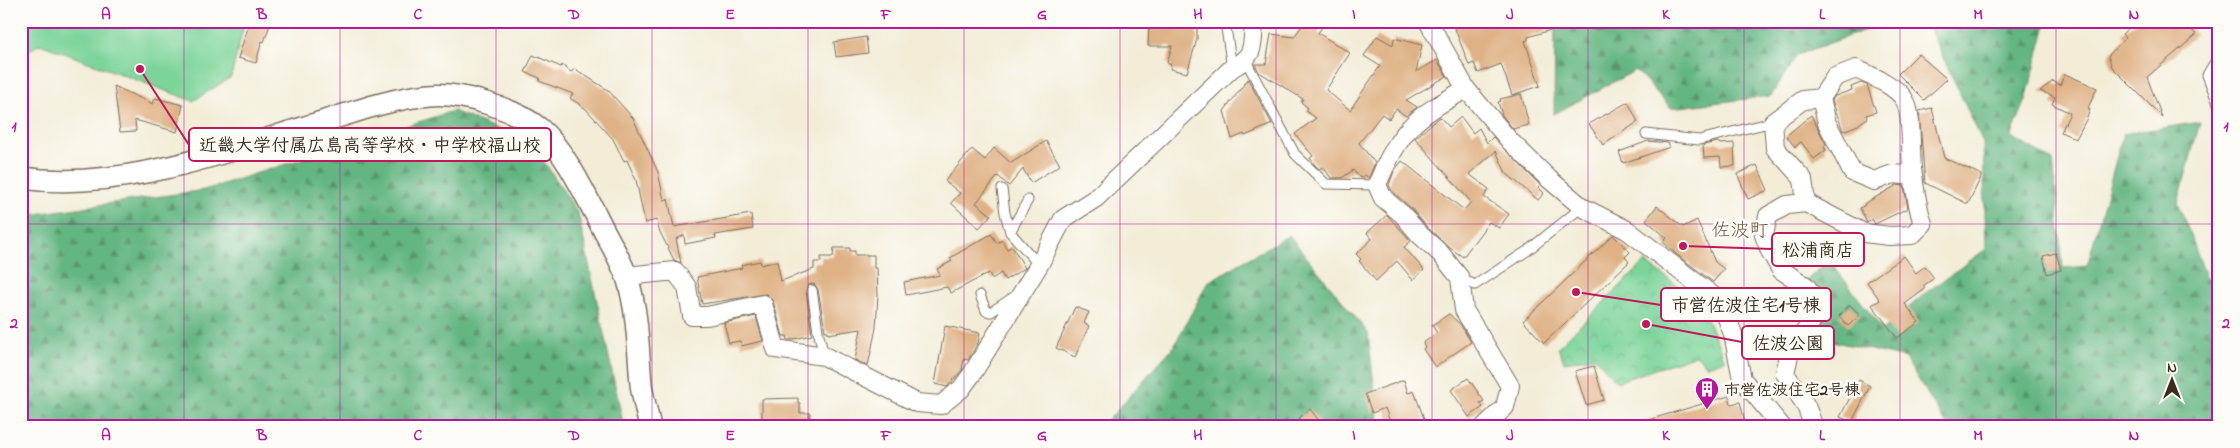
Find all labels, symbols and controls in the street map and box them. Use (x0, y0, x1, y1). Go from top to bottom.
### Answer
text: A (101, 3, 111, 27)
text: B (256, 3, 268, 27)
text: C (414, 3, 423, 27)
text: D (567, 3, 580, 27)
text: E (725, 3, 735, 27)
text: F (880, 3, 892, 27)
text: G (1037, 3, 1047, 27)
text: H (1193, 3, 1203, 27)
text: I (1352, 3, 1356, 27)
text: J (1506, 3, 1514, 27)
text: K (1662, 3, 1671, 27)
text: L (1819, 3, 1826, 27)
text: M (1973, 3, 1983, 27)
text: N (2129, 3, 2140, 27)
text: 1 (11, 115, 17, 139)
text: 1 (2223, 115, 2229, 139)
callout: 近畿大学付属広島高等学校・中学校福山校 (189, 128, 551, 161)
text: 近畿大学付属広島高等学校・中学校福山校 (199, 134, 541, 160)
district label: 佐波町 (1711, 218, 1769, 245)
callout: 松浦商店 (1772, 233, 1864, 266)
text: 松浦商店 (1782, 239, 1854, 265)
callout: 市営佐波住宅1号棟 (1661, 288, 1831, 321)
text: 市営佐波住宅1号棟 (1671, 294, 1821, 320)
text: 2 (9, 312, 18, 336)
text: 2 (2221, 312, 2230, 336)
callout: 佐波公園 (1742, 326, 1834, 359)
text: 佐波公園 (1752, 332, 1824, 358)
north arrow (2148, 356, 2198, 406)
text: N (2167, 358, 2177, 379)
building icon: 市営佐波住宅2号棟 (1694, 376, 1720, 410)
place label: 市営佐波住宅2号棟 (1724, 379, 1861, 403)
text: A (101, 424, 111, 448)
text: B (256, 424, 268, 448)
text: C (414, 424, 423, 448)
text: D (567, 424, 580, 448)
text: E (725, 424, 735, 448)
text: F (880, 424, 892, 448)
text: G (1037, 424, 1047, 448)
text: H (1193, 424, 1203, 448)
text: I (1352, 424, 1356, 448)
text: J (1506, 424, 1514, 448)
text: K (1662, 424, 1671, 448)
text: L (1819, 424, 1826, 448)
text: M (1973, 424, 1983, 448)
text: N (2129, 424, 2140, 448)

